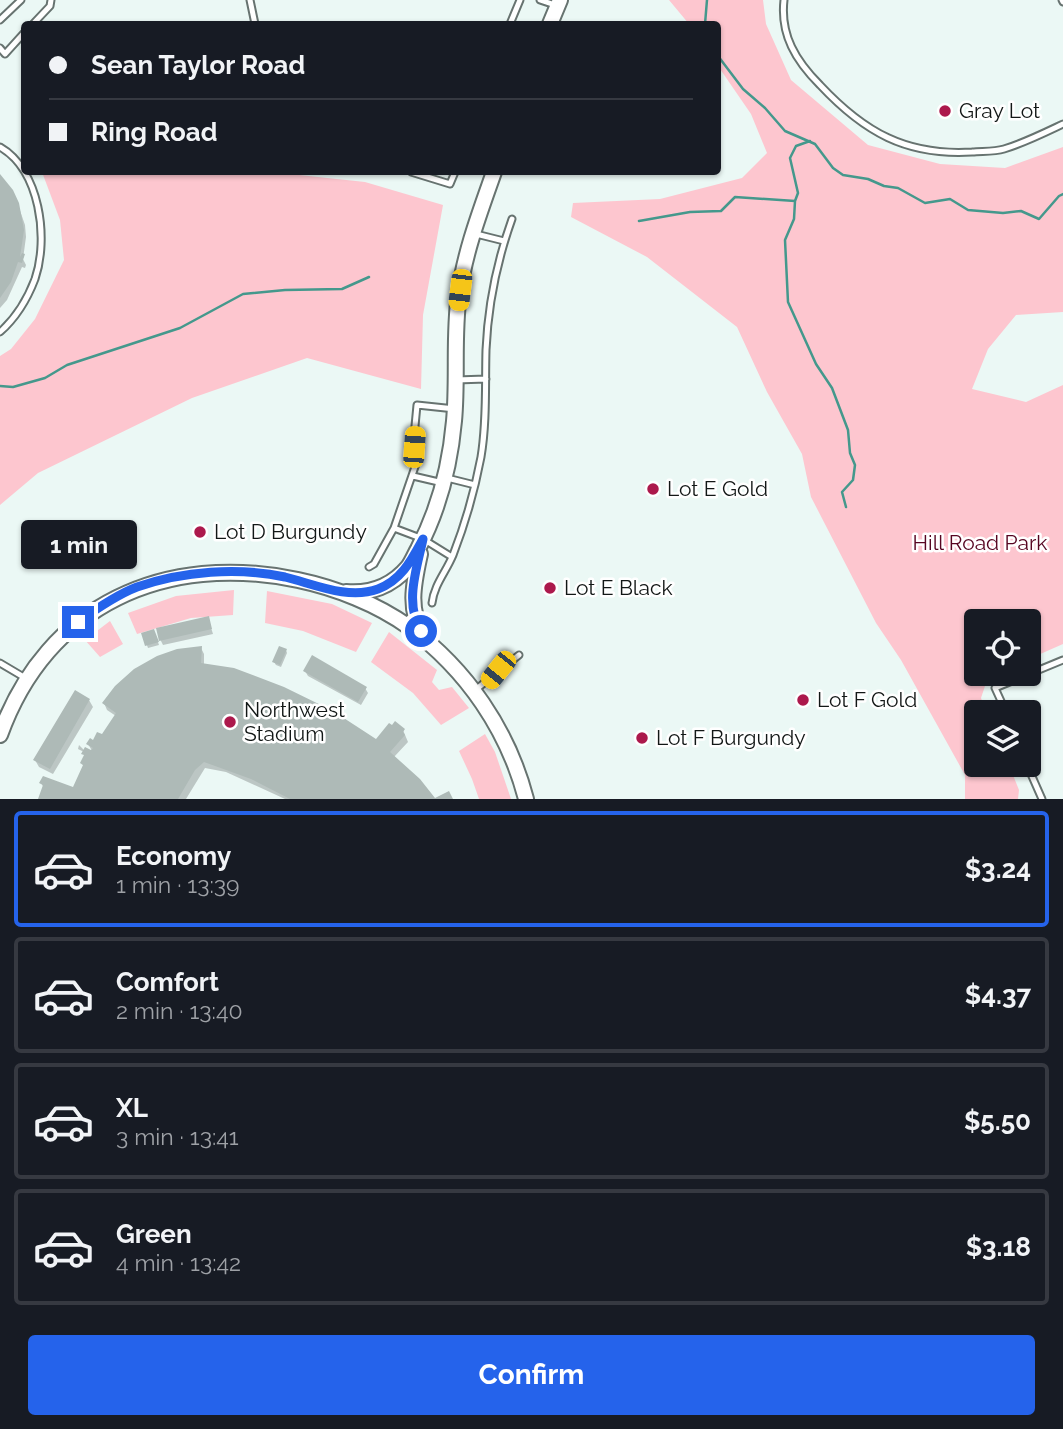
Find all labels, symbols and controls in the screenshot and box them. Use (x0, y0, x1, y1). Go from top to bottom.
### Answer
text: Sean Taylor Road (91, 50, 305, 80)
place label: Gray Lot (959, 98, 1040, 123)
marker: Gray Lot (937, 103, 953, 119)
text: Ring Road (91, 117, 218, 147)
car (448, 268, 473, 312)
car (403, 425, 426, 469)
place label: Lot E Gold (667, 476, 768, 501)
marker: Lot E Gold (645, 481, 661, 497)
place label: Lot D Burgundy (214, 519, 367, 544)
callout: 1 min (20, 520, 136, 570)
marker: Lot D Burgundy (192, 524, 208, 540)
park label: Hill Road Park (913, 530, 1047, 555)
text: 1 min (50, 531, 108, 558)
place label: Lot E Black (564, 575, 673, 600)
marker: Lot E Black (542, 580, 558, 596)
route end (62, 606, 94, 638)
map controls (964, 609, 1041, 777)
button: locate (964, 609, 1041, 686)
route start (405, 615, 437, 647)
car (477, 647, 520, 693)
place label: Lot F Gold (817, 687, 917, 712)
marker: Lot F Gold (795, 692, 811, 708)
place label: Northwest Stadium (244, 697, 345, 746)
button: layers (964, 700, 1041, 777)
marker: Northwest Stadium (222, 714, 238, 730)
place label: Lot F Burgundy (656, 725, 806, 750)
marker: Lot F Burgundy (634, 730, 650, 746)
icon: car (32, 838, 95, 901)
text: Economy (116, 841, 231, 871)
text: $3.24 (965, 854, 1031, 884)
text: 1 min · 13:39 (116, 871, 240, 898)
icon: car (32, 964, 95, 1027)
text: Comfort (116, 967, 219, 997)
text: $4.37 (965, 980, 1031, 1010)
text: 2 min · 13:40 (116, 997, 243, 1024)
icon: car (32, 1090, 95, 1153)
text: XL (116, 1093, 148, 1123)
text: $5.50 (964, 1106, 1031, 1136)
text: 3 min · 13:41 (116, 1123, 239, 1150)
icon: car (32, 1216, 95, 1279)
text: Green (116, 1219, 192, 1249)
text: $3.18 (966, 1232, 1031, 1262)
text: 4 min · 13:42 (116, 1249, 241, 1276)
button: Confirm (28, 1335, 1035, 1415)

